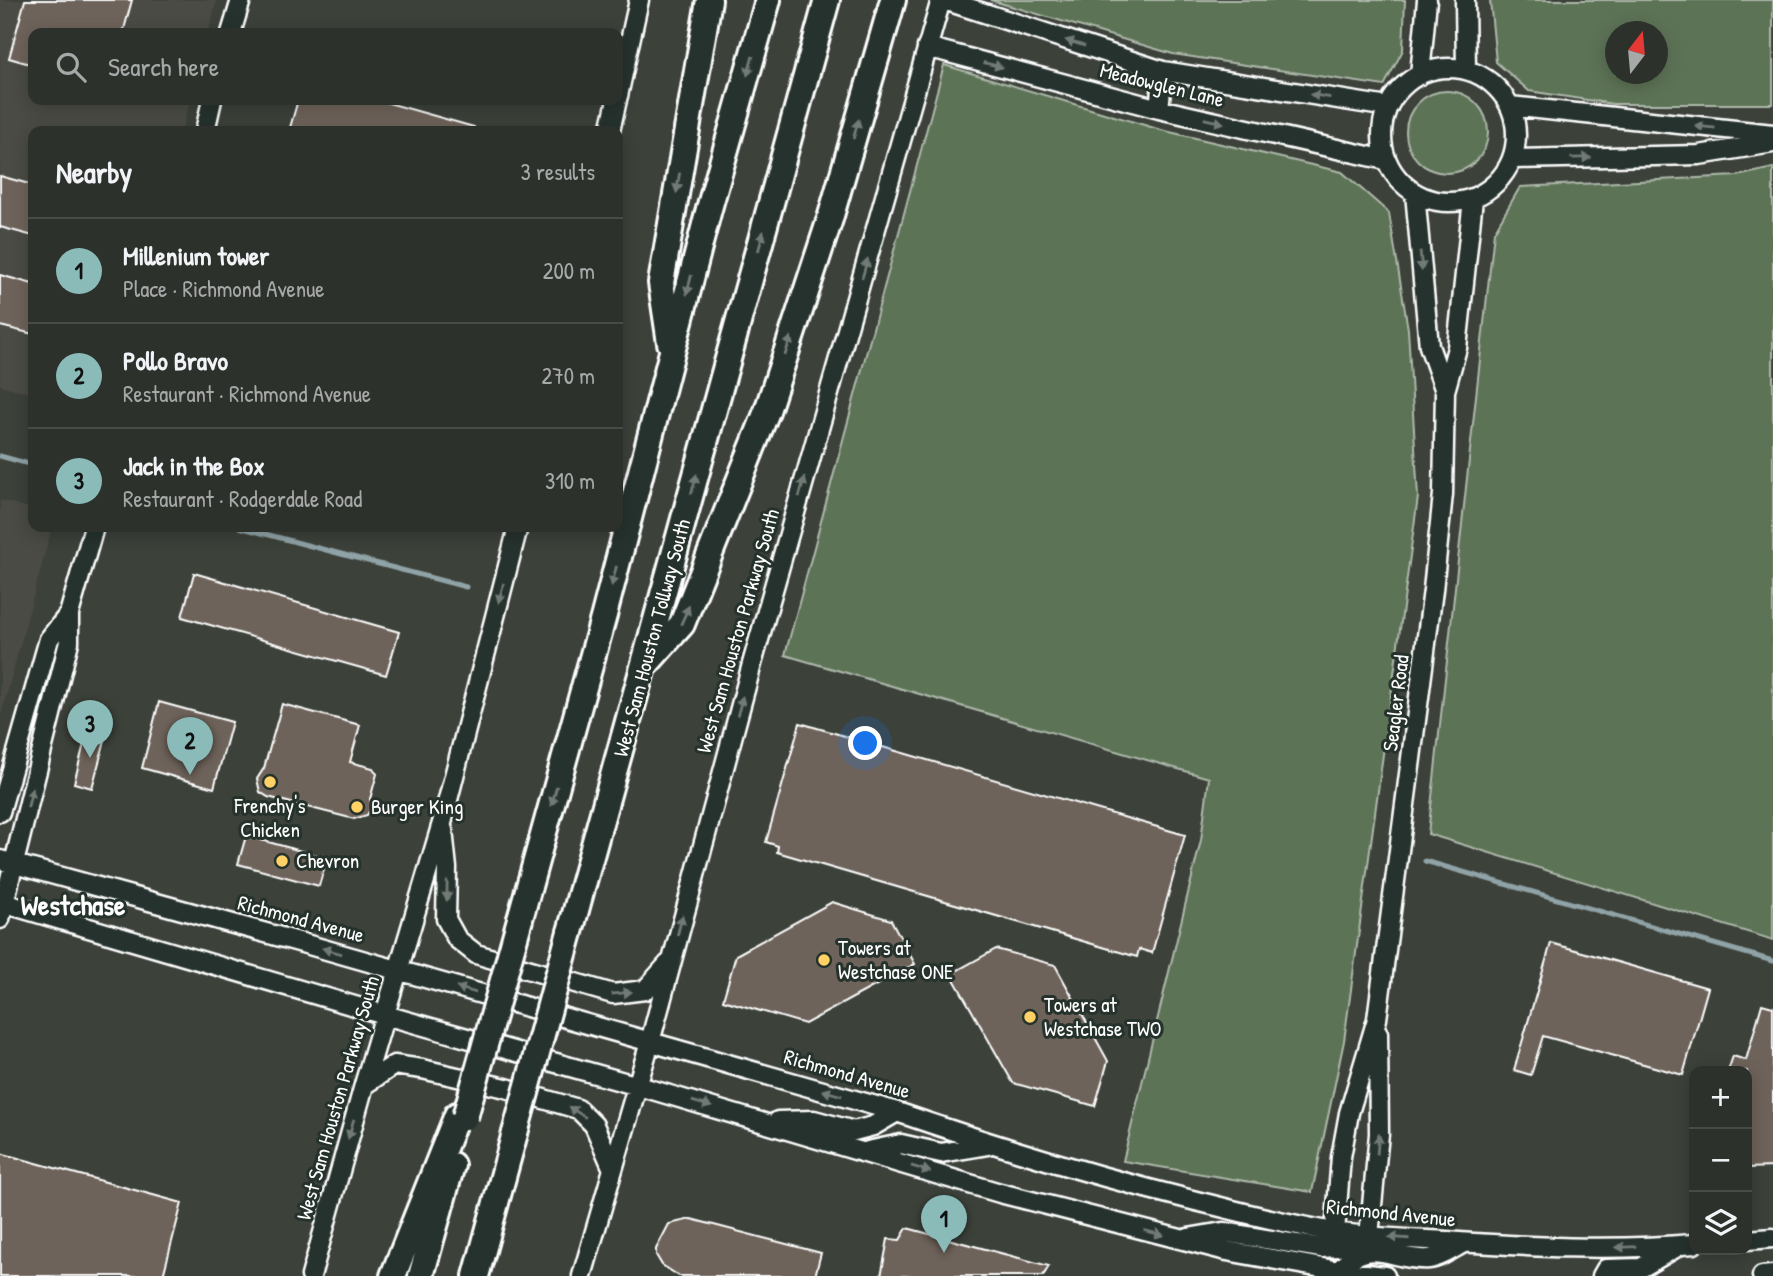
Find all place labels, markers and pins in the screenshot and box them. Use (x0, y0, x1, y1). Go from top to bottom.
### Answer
pin: 3 (67, 700, 113, 758)
pin: 2 (167, 717, 213, 775)
marker: Frenchy's Chicken (262, 774, 278, 790)
place label: Frenchy's Chicken (233, 791, 306, 844)
place label: Burger King (371, 792, 463, 821)
marker: Burger King (349, 799, 365, 815)
place label: Chevron (296, 846, 359, 875)
marker: Chevron (274, 853, 290, 869)
place label: Towers at Westchase ONE (838, 933, 953, 986)
marker: Towers at Westchase ONE (816, 952, 832, 968)
place label: Towers at Westchase TWO (1044, 990, 1162, 1043)
marker: Towers at Westchase TWO (1022, 1009, 1038, 1025)
pin: 1 (921, 1195, 967, 1253)

